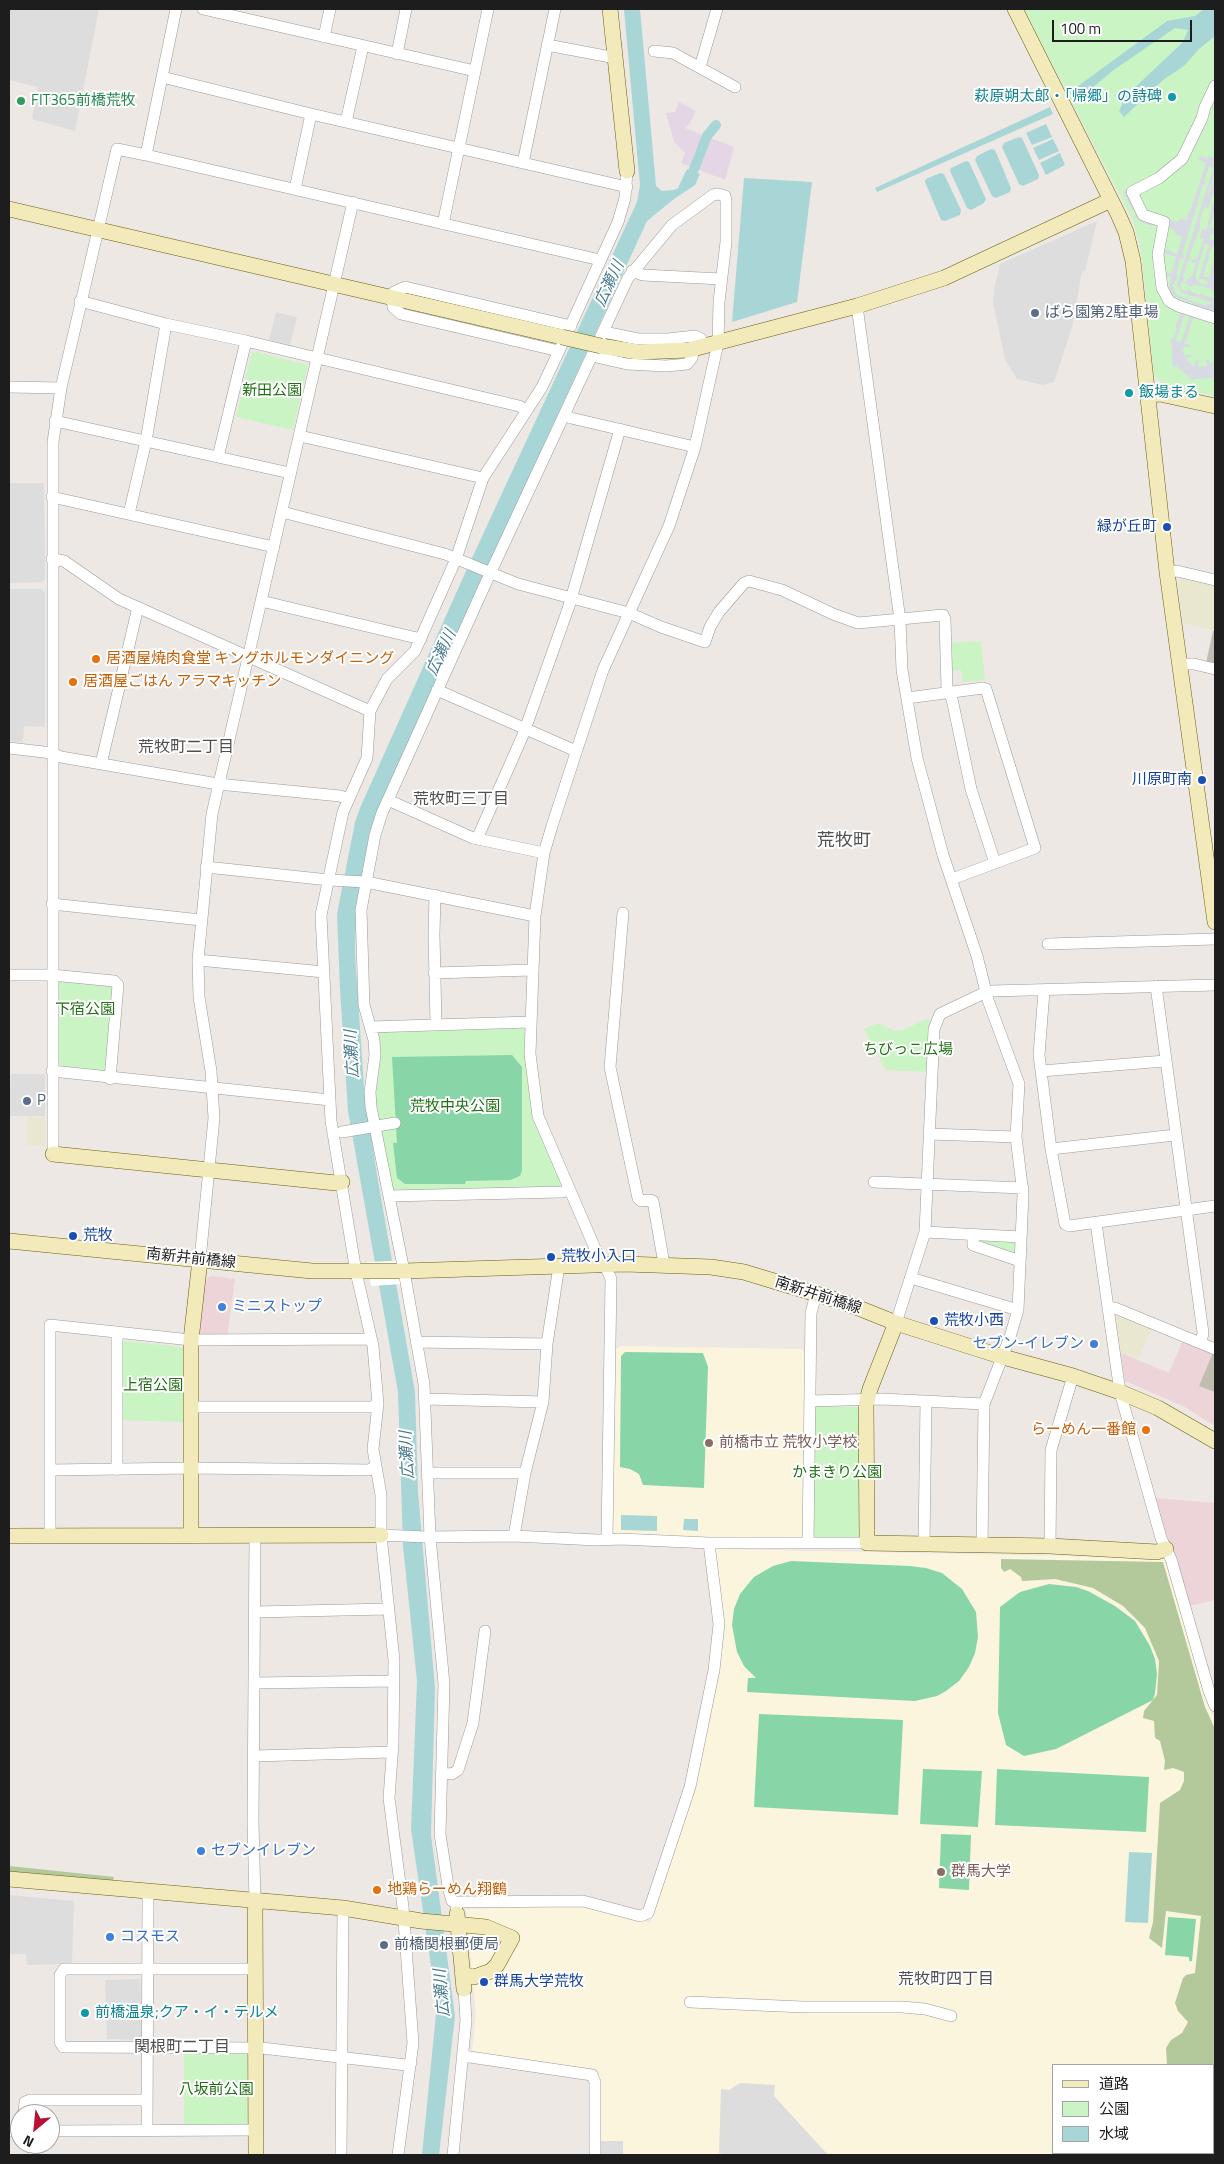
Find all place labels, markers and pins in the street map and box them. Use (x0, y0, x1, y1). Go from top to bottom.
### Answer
place label: 萩原朔太郎・「帰郷」の詩碑 (975, 88, 1162, 106)
marker: 萩原朔太郎・「帰郷」の詩碑 (1166, 91, 1178, 103)
place label: FIT365前橋荒牧 (31, 92, 136, 110)
marker: FIT365前橋荒牧 (15, 95, 27, 107)
place label: ばら園第2駐車場 (1045, 304, 1158, 322)
marker: ばら園第2駐車場 (1029, 307, 1041, 319)
place label: 飯場まる (1139, 384, 1199, 402)
marker: 飯場まる (1123, 387, 1135, 399)
place label: 緑が丘町 (1097, 518, 1157, 536)
marker: 緑が丘町 (1161, 521, 1173, 533)
place label: 居酒屋焼肉食堂 キングホルモンダイニング (106, 650, 394, 668)
marker: 居酒屋焼肉食堂 キングホルモンダイニング (90, 653, 102, 665)
place label: 居酒屋ごはん アラマキッチン (83, 673, 281, 691)
marker: 居酒屋ごはん アラマキッチン (67, 676, 79, 688)
place label: 川原町南 (1132, 771, 1192, 789)
marker: 川原町南 (1196, 774, 1208, 786)
place label: P (37, 1092, 46, 1110)
marker: P (21, 1095, 33, 1107)
place label: 荒牧 (83, 1227, 113, 1245)
marker: 荒牧 (67, 1230, 79, 1242)
place label: 荒牧小入口 (561, 1248, 636, 1266)
marker: 荒牧小入口 (545, 1251, 557, 1263)
place label: ミニストップ (232, 1298, 322, 1316)
marker: ミニストップ (216, 1301, 228, 1313)
place label: 荒牧小西 (944, 1312, 1004, 1330)
marker: 荒牧小西 (928, 1315, 940, 1327)
place label: セブン-イレブン (972, 1335, 1084, 1353)
marker: セブン-イレブン (1088, 1338, 1100, 1350)
place label: らーめん一番館 (1031, 1421, 1136, 1439)
marker: らーめん一番館 (1140, 1424, 1152, 1436)
place label: 前橋市立 荒牧小学校 (719, 1434, 857, 1452)
marker: 前橋市立 荒牧小学校 (703, 1437, 715, 1449)
place label: セブンイレブン (211, 1842, 316, 1860)
marker: セブンイレブン (195, 1845, 207, 1857)
place label: 群馬大学 (951, 1863, 1011, 1881)
marker: 群馬大学 (935, 1866, 947, 1878)
place label: 地鶏らーめん翔鶴 (387, 1881, 507, 1899)
marker: 地鶏らーめん翔鶴 (371, 1884, 383, 1896)
place label: コスモス (120, 1928, 180, 1946)
marker: コスモス (104, 1931, 116, 1943)
place label: 前橋関根郵便局 (394, 1936, 499, 1954)
marker: 前橋関根郵便局 (378, 1939, 390, 1951)
place label: 群馬大学荒牧 (494, 1973, 584, 1991)
marker: 群馬大学荒牧 (478, 1976, 490, 1988)
place label: 前橋温泉;クア・イ・テルメ (95, 2004, 279, 2022)
marker: 前橋温泉;クア・イ・テルメ (79, 2007, 91, 2019)

